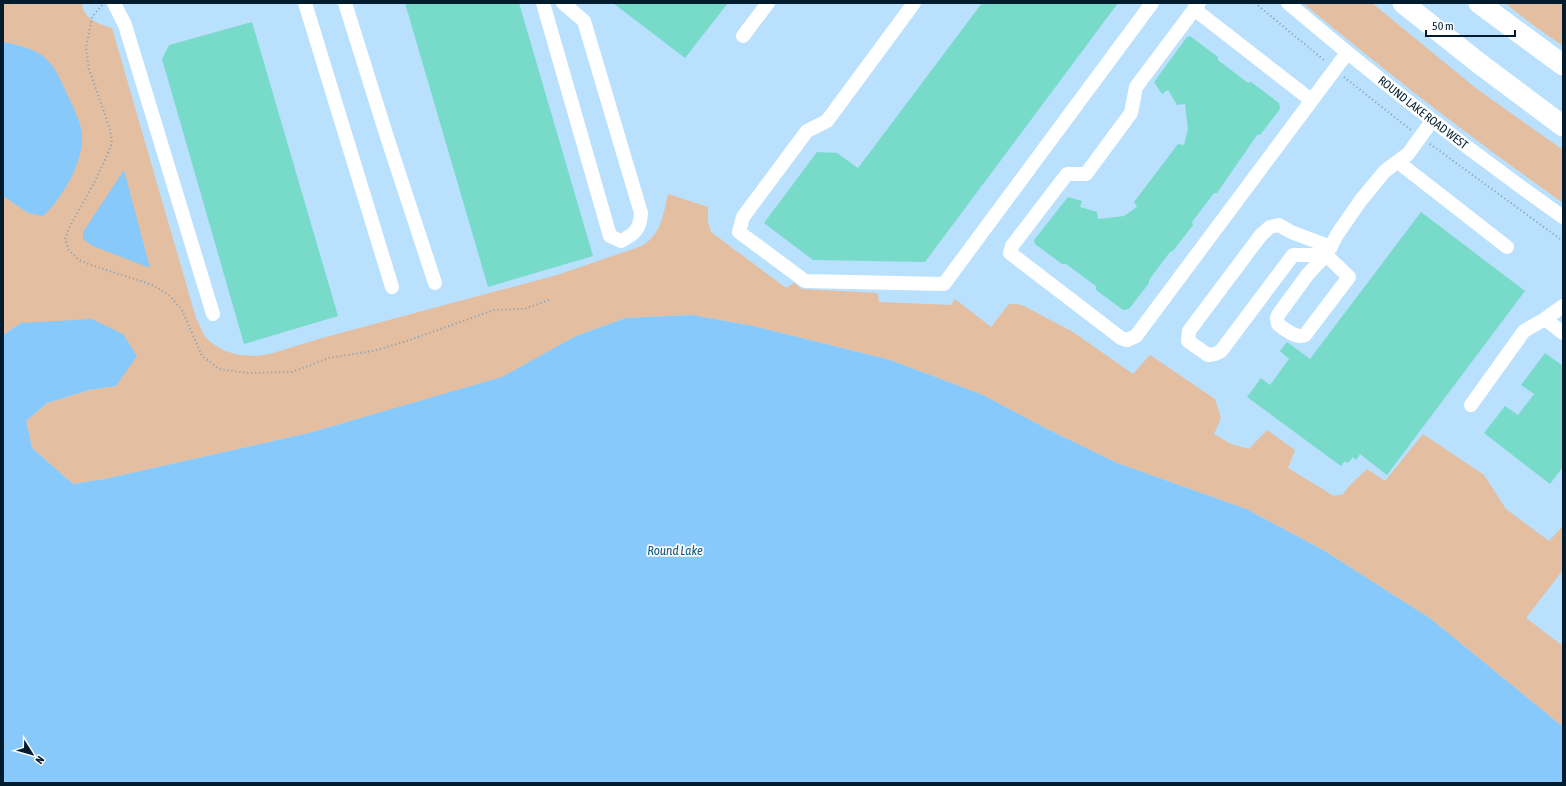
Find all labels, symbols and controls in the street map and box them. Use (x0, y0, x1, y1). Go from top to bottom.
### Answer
scale bar (1426, 12, 1515, 38)
text: 50 m (1432, 19, 1454, 33)
street label: ROUND LAKE ROAD WEST (1375, 73, 1471, 152)
water label: Round Lake (647, 543, 703, 558)
north arrow (12, 734, 52, 774)
text: N (33, 754, 47, 766)

